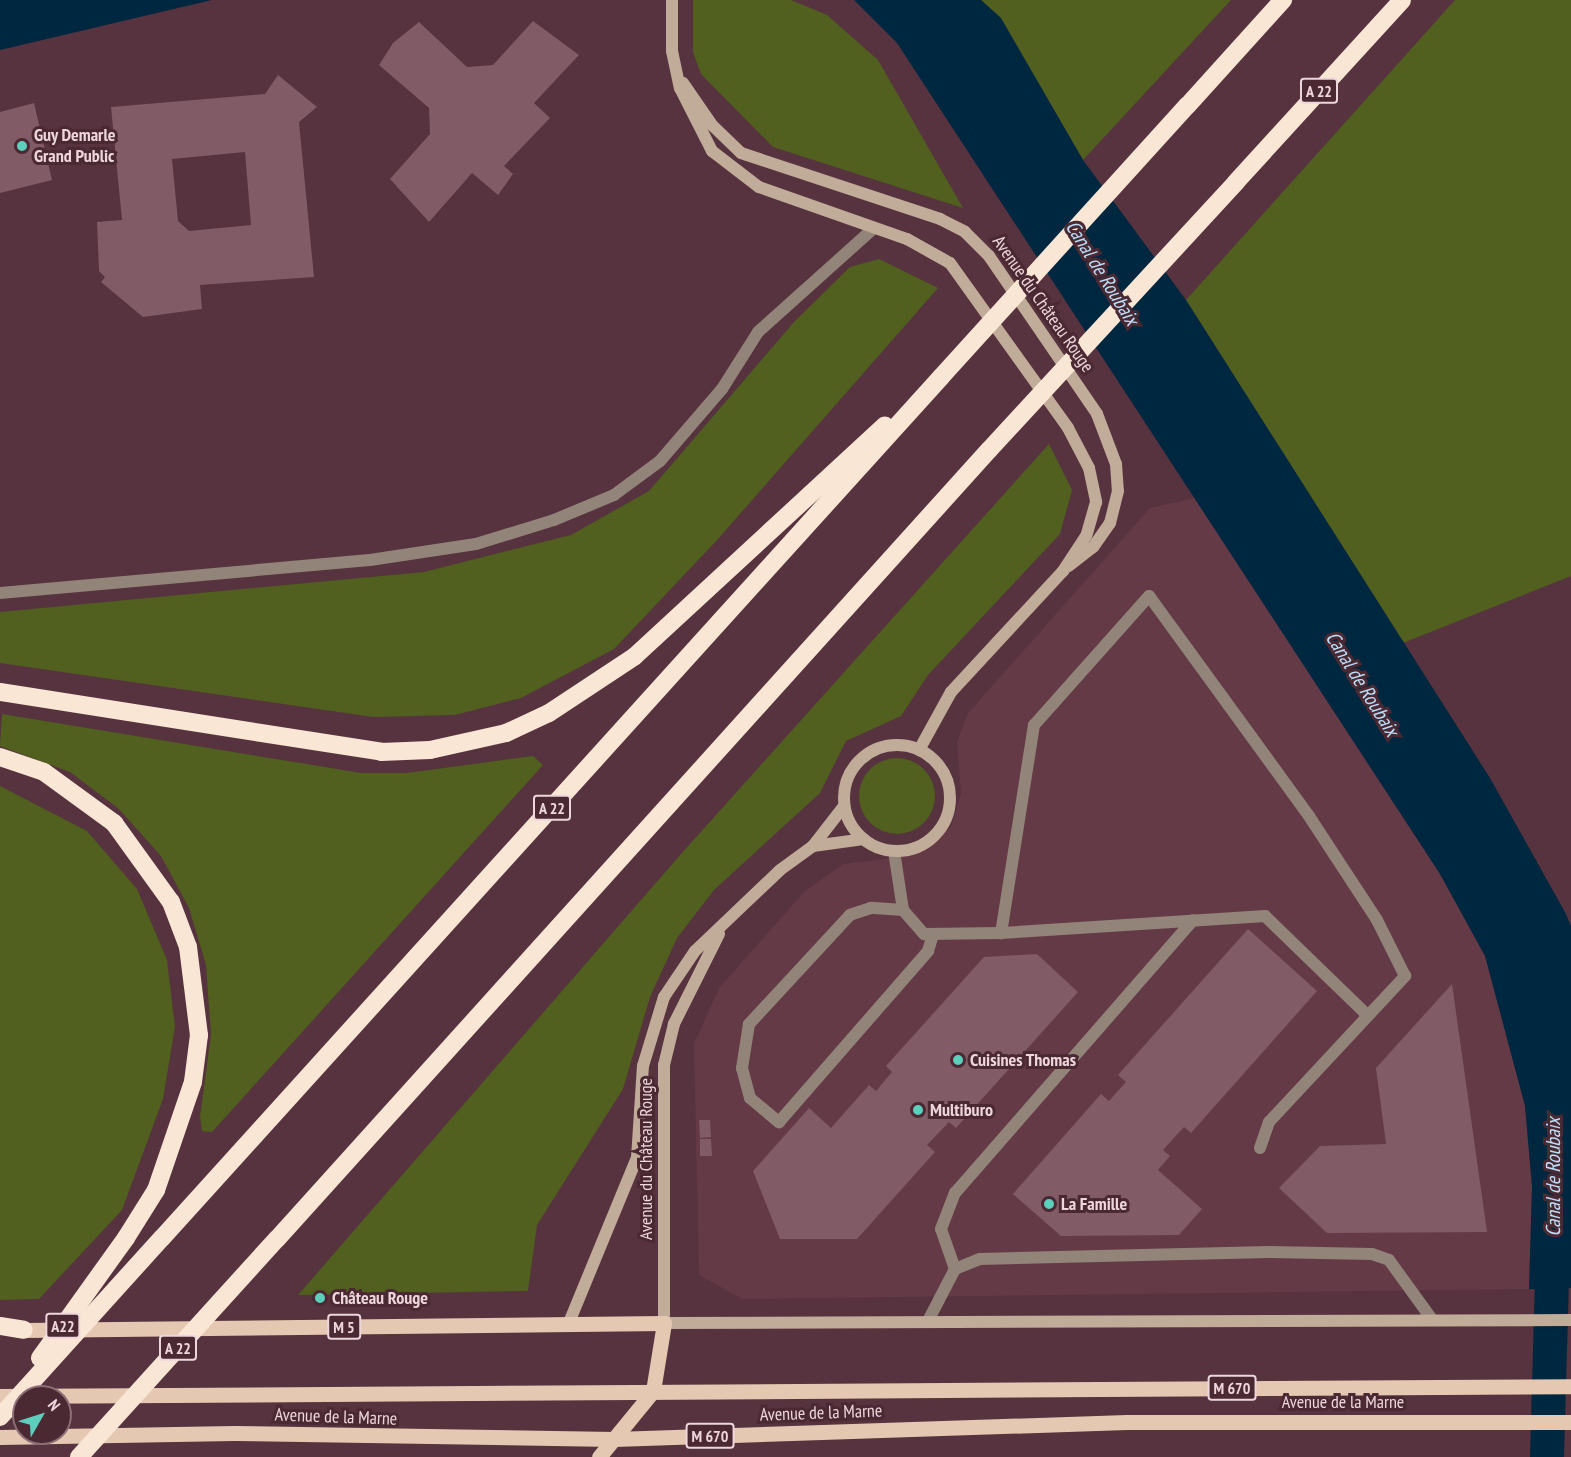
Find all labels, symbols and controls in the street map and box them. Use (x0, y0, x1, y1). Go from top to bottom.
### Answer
road number: A 22 (1300, 78, 1338, 104)
place label: Guy Demarle Grand Public (34, 125, 116, 168)
marker: Guy Demarle Grand Public (15, 139, 29, 153)
water label: Canal de Roubaix (1060, 216, 1144, 330)
street label: Avenue du Château Rouge (988, 231, 1098, 377)
water label: Canal de Roubaix (1320, 627, 1404, 741)
road number: A 22 (532, 795, 572, 821)
place label: Cuisines Thomas (970, 1049, 1077, 1071)
marker: Cuisines Thomas (951, 1053, 965, 1067)
street label: Avenue du Château Rouge (635, 1078, 657, 1240)
place label: Multiburo (930, 1099, 993, 1121)
marker: Multiburo (911, 1103, 925, 1117)
water label: Canal de Roubaix (1541, 1117, 1565, 1237)
place label: La Famille (1061, 1193, 1127, 1215)
marker: La Famille (1042, 1197, 1056, 1211)
place label: Château Rouge (332, 1287, 428, 1309)
marker: Château Rouge (313, 1291, 327, 1305)
road number: A22 (45, 1313, 81, 1339)
road number: M 5 (326, 1314, 362, 1340)
road number: A 22 (158, 1335, 198, 1361)
road number: M 670 (1206, 1375, 1258, 1401)
north arrow (12, 1385, 72, 1445)
street label: Avenue de la Marne (1282, 1391, 1404, 1413)
text: N (44, 1395, 65, 1415)
street label: Avenue de la Marne (759, 1400, 883, 1426)
street label: Avenue de la Marne (274, 1404, 398, 1430)
road number: M 670 (684, 1423, 736, 1449)

